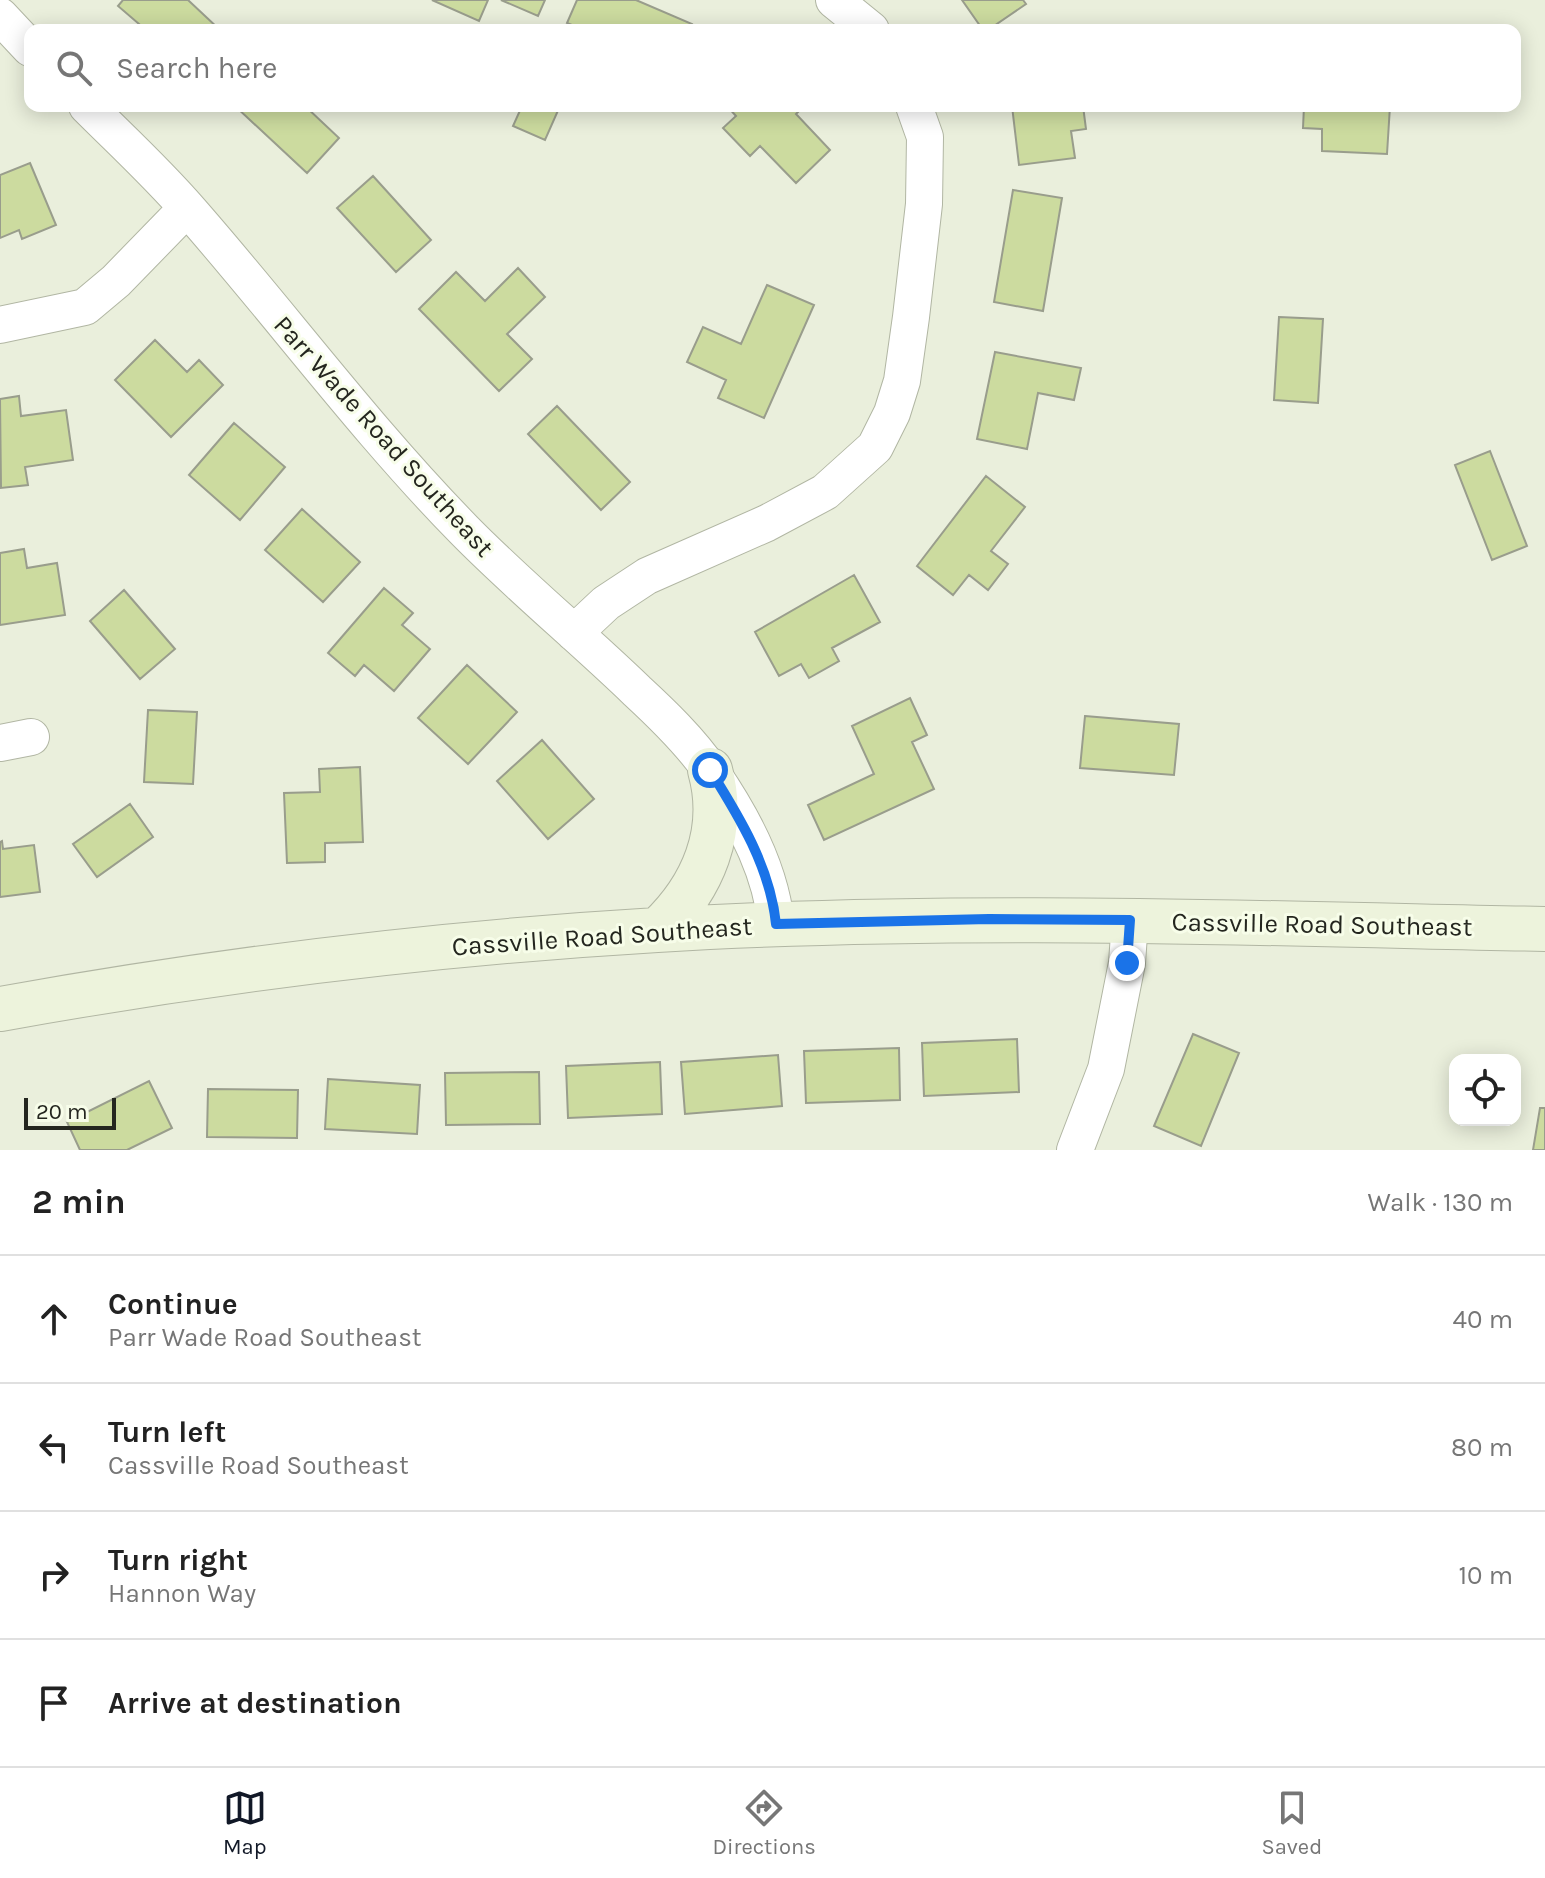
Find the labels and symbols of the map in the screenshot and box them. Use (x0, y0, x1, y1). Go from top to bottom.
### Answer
street label: Parr Wade Road Southeast (267, 309, 500, 563)
route start (692, 752, 728, 788)
street label: Cassville Road Southeast (1171, 906, 1473, 943)
street label: Cassville Road Southeast (451, 911, 753, 962)
route end (1109, 945, 1145, 981)
scale bar (24, 1094, 116, 1130)

